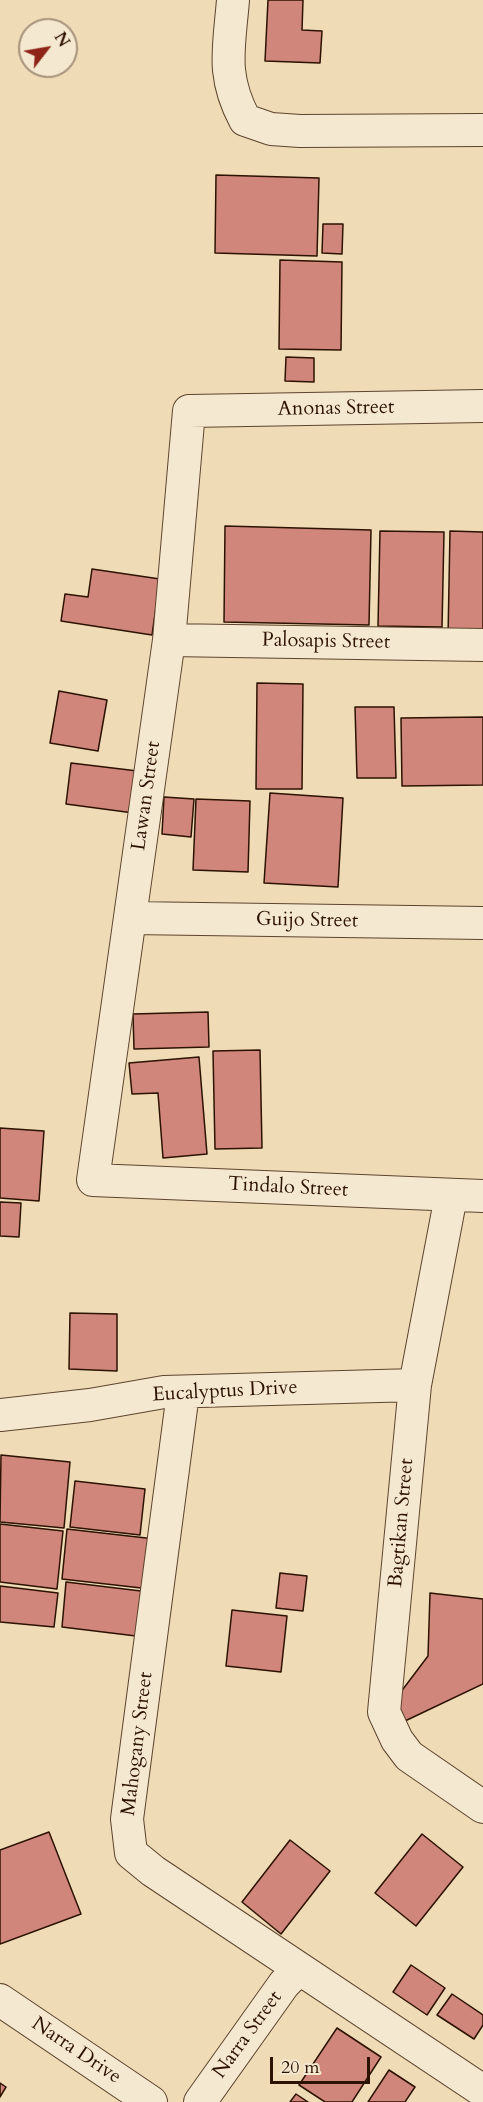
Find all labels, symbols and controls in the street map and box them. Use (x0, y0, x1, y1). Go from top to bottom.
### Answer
north arrow (18, 18, 78, 78)
text: N (49, 28, 75, 51)
street label: Anonas Street (278, 396, 394, 422)
street label: Palosapis Street (262, 629, 390, 655)
street label: Lawan Street (127, 740, 167, 852)
street label: Guijo Street (256, 908, 358, 934)
street label: Tindalo Street (227, 1173, 349, 1203)
street label: Eucalyptus Drive (152, 1376, 298, 1408)
street label: Bagtikan Street (384, 1457, 420, 1589)
street label: Mahogany Street (117, 1671, 159, 1817)
street label: Narra Street (208, 1987, 288, 2083)
street label: Narra Drive (27, 2012, 125, 2090)
scale bar (273, 2045, 374, 2083)
text: 20 m (281, 2055, 320, 2080)

